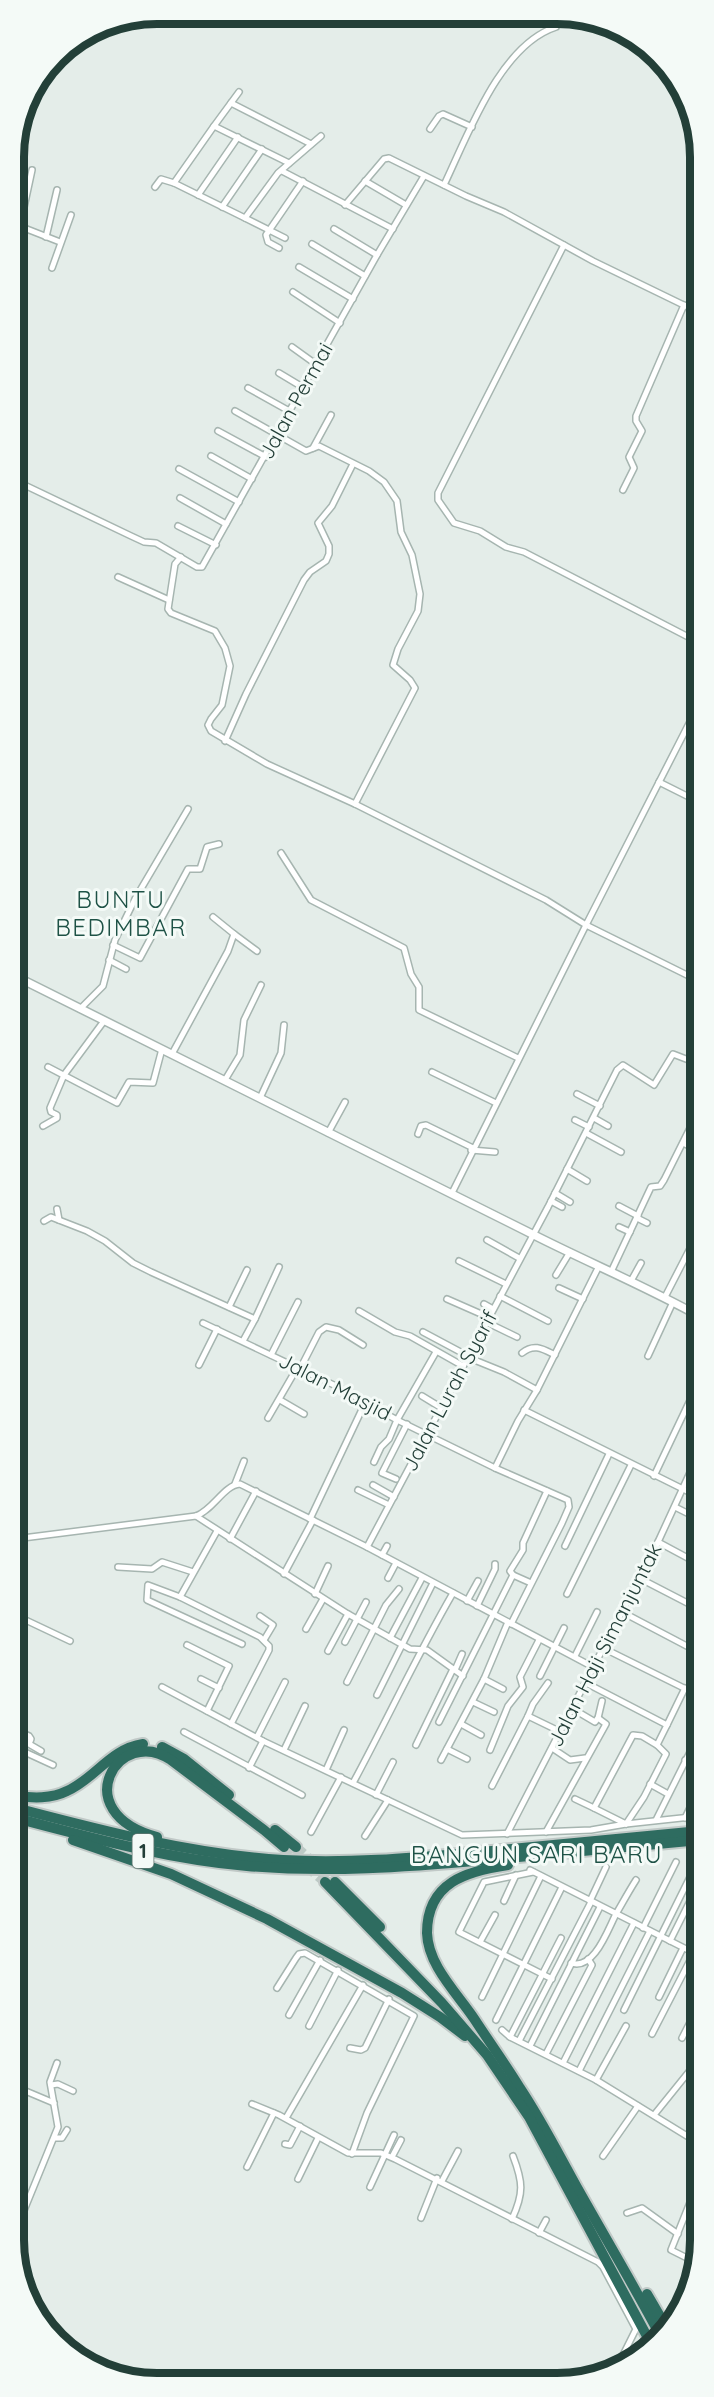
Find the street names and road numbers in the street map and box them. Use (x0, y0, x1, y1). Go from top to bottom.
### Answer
street label: Jalan Permai (253, 338, 338, 463)
street label: Jalan Lurah Syarif (396, 1305, 503, 1475)
street label: Jalan Masjid (275, 1347, 396, 1426)
street label: Jalan Haji Simanjuntak (541, 1538, 667, 1751)
road number: 1 (132, 1834, 154, 1868)

